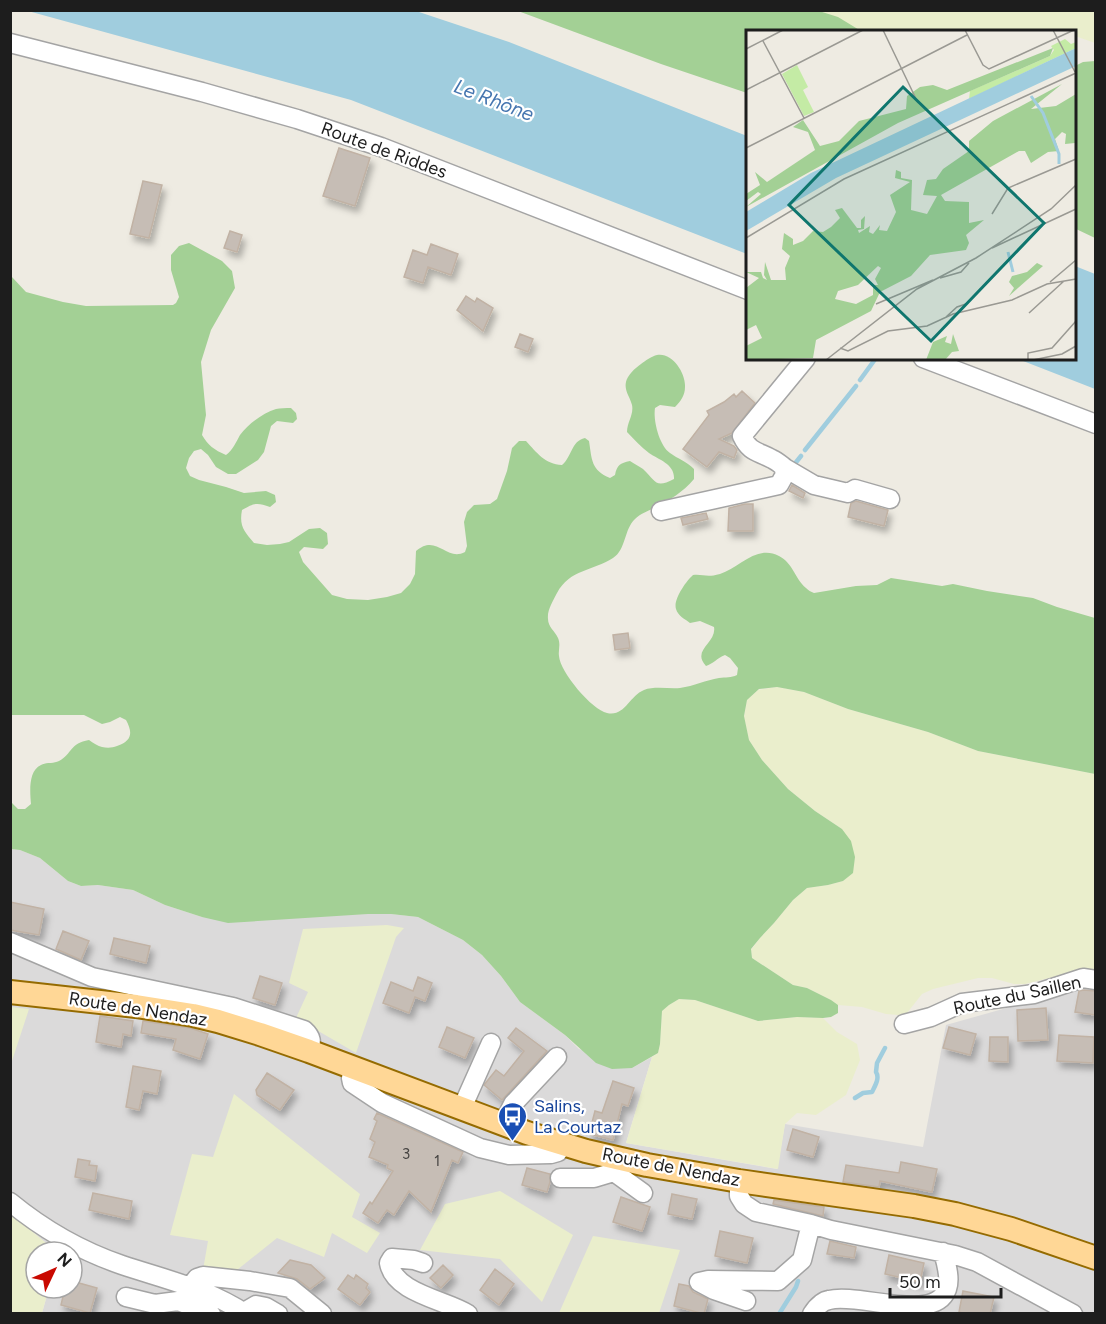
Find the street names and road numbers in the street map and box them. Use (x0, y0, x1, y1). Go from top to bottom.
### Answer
street label: Route de Riddes (318, 117, 450, 183)
street label: Route du Saillen (951, 971, 1083, 1019)
street label: Route de Nendaz (67, 987, 209, 1031)
street label: Route de Nendaz (600, 1143, 742, 1191)

